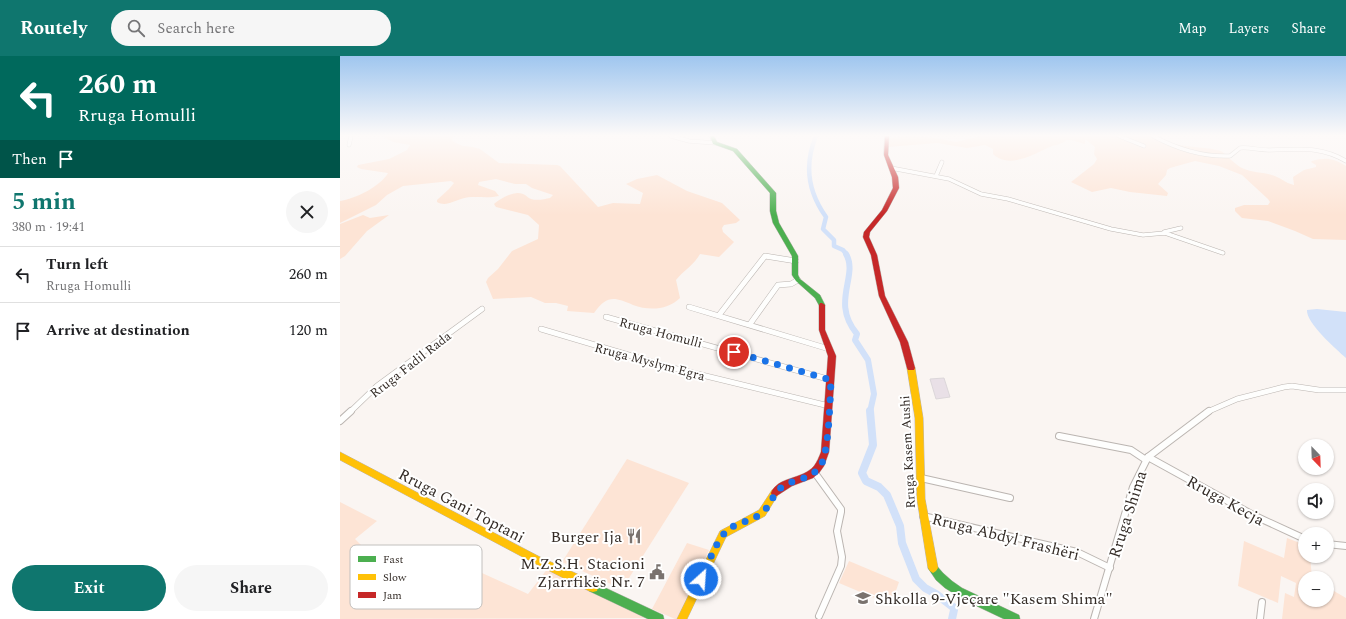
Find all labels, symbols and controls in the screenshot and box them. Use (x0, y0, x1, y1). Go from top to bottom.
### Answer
search box (111, 10, 391, 46)
text: Routely (20, 14, 87, 43)
icon: search (125, 17, 147, 39)
text: Search here (157, 17, 235, 40)
text: Map (1178, 18, 1207, 39)
text: Layers (1229, 18, 1269, 39)
text: Share (1291, 18, 1326, 39)
text: 260 m (78, 63, 157, 106)
icon: left (12, 72, 64, 124)
text: Rruga Homulli (78, 102, 196, 129)
text: Then (12, 148, 47, 171)
icon: arrive (55, 148, 77, 170)
text: 5 min (12, 184, 76, 220)
button: close (286, 191, 328, 233)
text: 380 m · 19:41 (12, 217, 85, 237)
text: Turn left (46, 253, 108, 276)
text: 260 m (289, 263, 328, 286)
icon: left (12, 264, 34, 286)
text: Rruga Homulli (46, 276, 131, 296)
street label: Rruga Homulli (617, 312, 705, 354)
text: Arrive at destination (46, 319, 190, 342)
text: 120 m (289, 319, 328, 342)
icon: arrive (12, 320, 34, 342)
street label: Rruga Fadil Rada (366, 326, 456, 403)
pin (717, 335, 751, 369)
street label: Rruga Myslym Egra (592, 338, 708, 386)
icon: arrive (723, 341, 745, 363)
street label: Rruga Kasem Aushi (895, 395, 921, 509)
north arrow (1298, 439, 1334, 475)
map controls (1298, 439, 1334, 607)
street label: Rruga Gani Toptani (394, 462, 529, 549)
street label: Rruga Shima (1103, 467, 1153, 561)
street label: Rruga Kecja (1182, 470, 1269, 532)
button: sound (1298, 483, 1334, 519)
street label: Rruga Abdyl Frashëri (929, 507, 1082, 567)
place label: Burger Ija (550, 525, 622, 549)
restaurant icon: Burger Ija (625, 527, 643, 545)
button: + (1298, 527, 1334, 563)
legend (350, 545, 482, 609)
text: Fast (383, 551, 404, 568)
place label: M.Z.S.H. Stacioni Zjarrfikës Nr. 7 (520, 552, 645, 594)
position arrow (680, 558, 722, 600)
public building icon: M.Z.S.H. Stacioni Zjarrfikës Nr. 7 (648, 563, 666, 581)
button: Exit (12, 565, 166, 611)
button: Share (174, 565, 328, 611)
text: Slow (383, 569, 407, 586)
button: − (1298, 571, 1334, 607)
text: Jam (383, 587, 402, 604)
place label: Shkolla 9-Vjeçare "Kasem Shima" (875, 587, 1113, 611)
school or university icon: Shkolla 9-Vjeçare "Kasem Shima" (854, 589, 872, 607)

